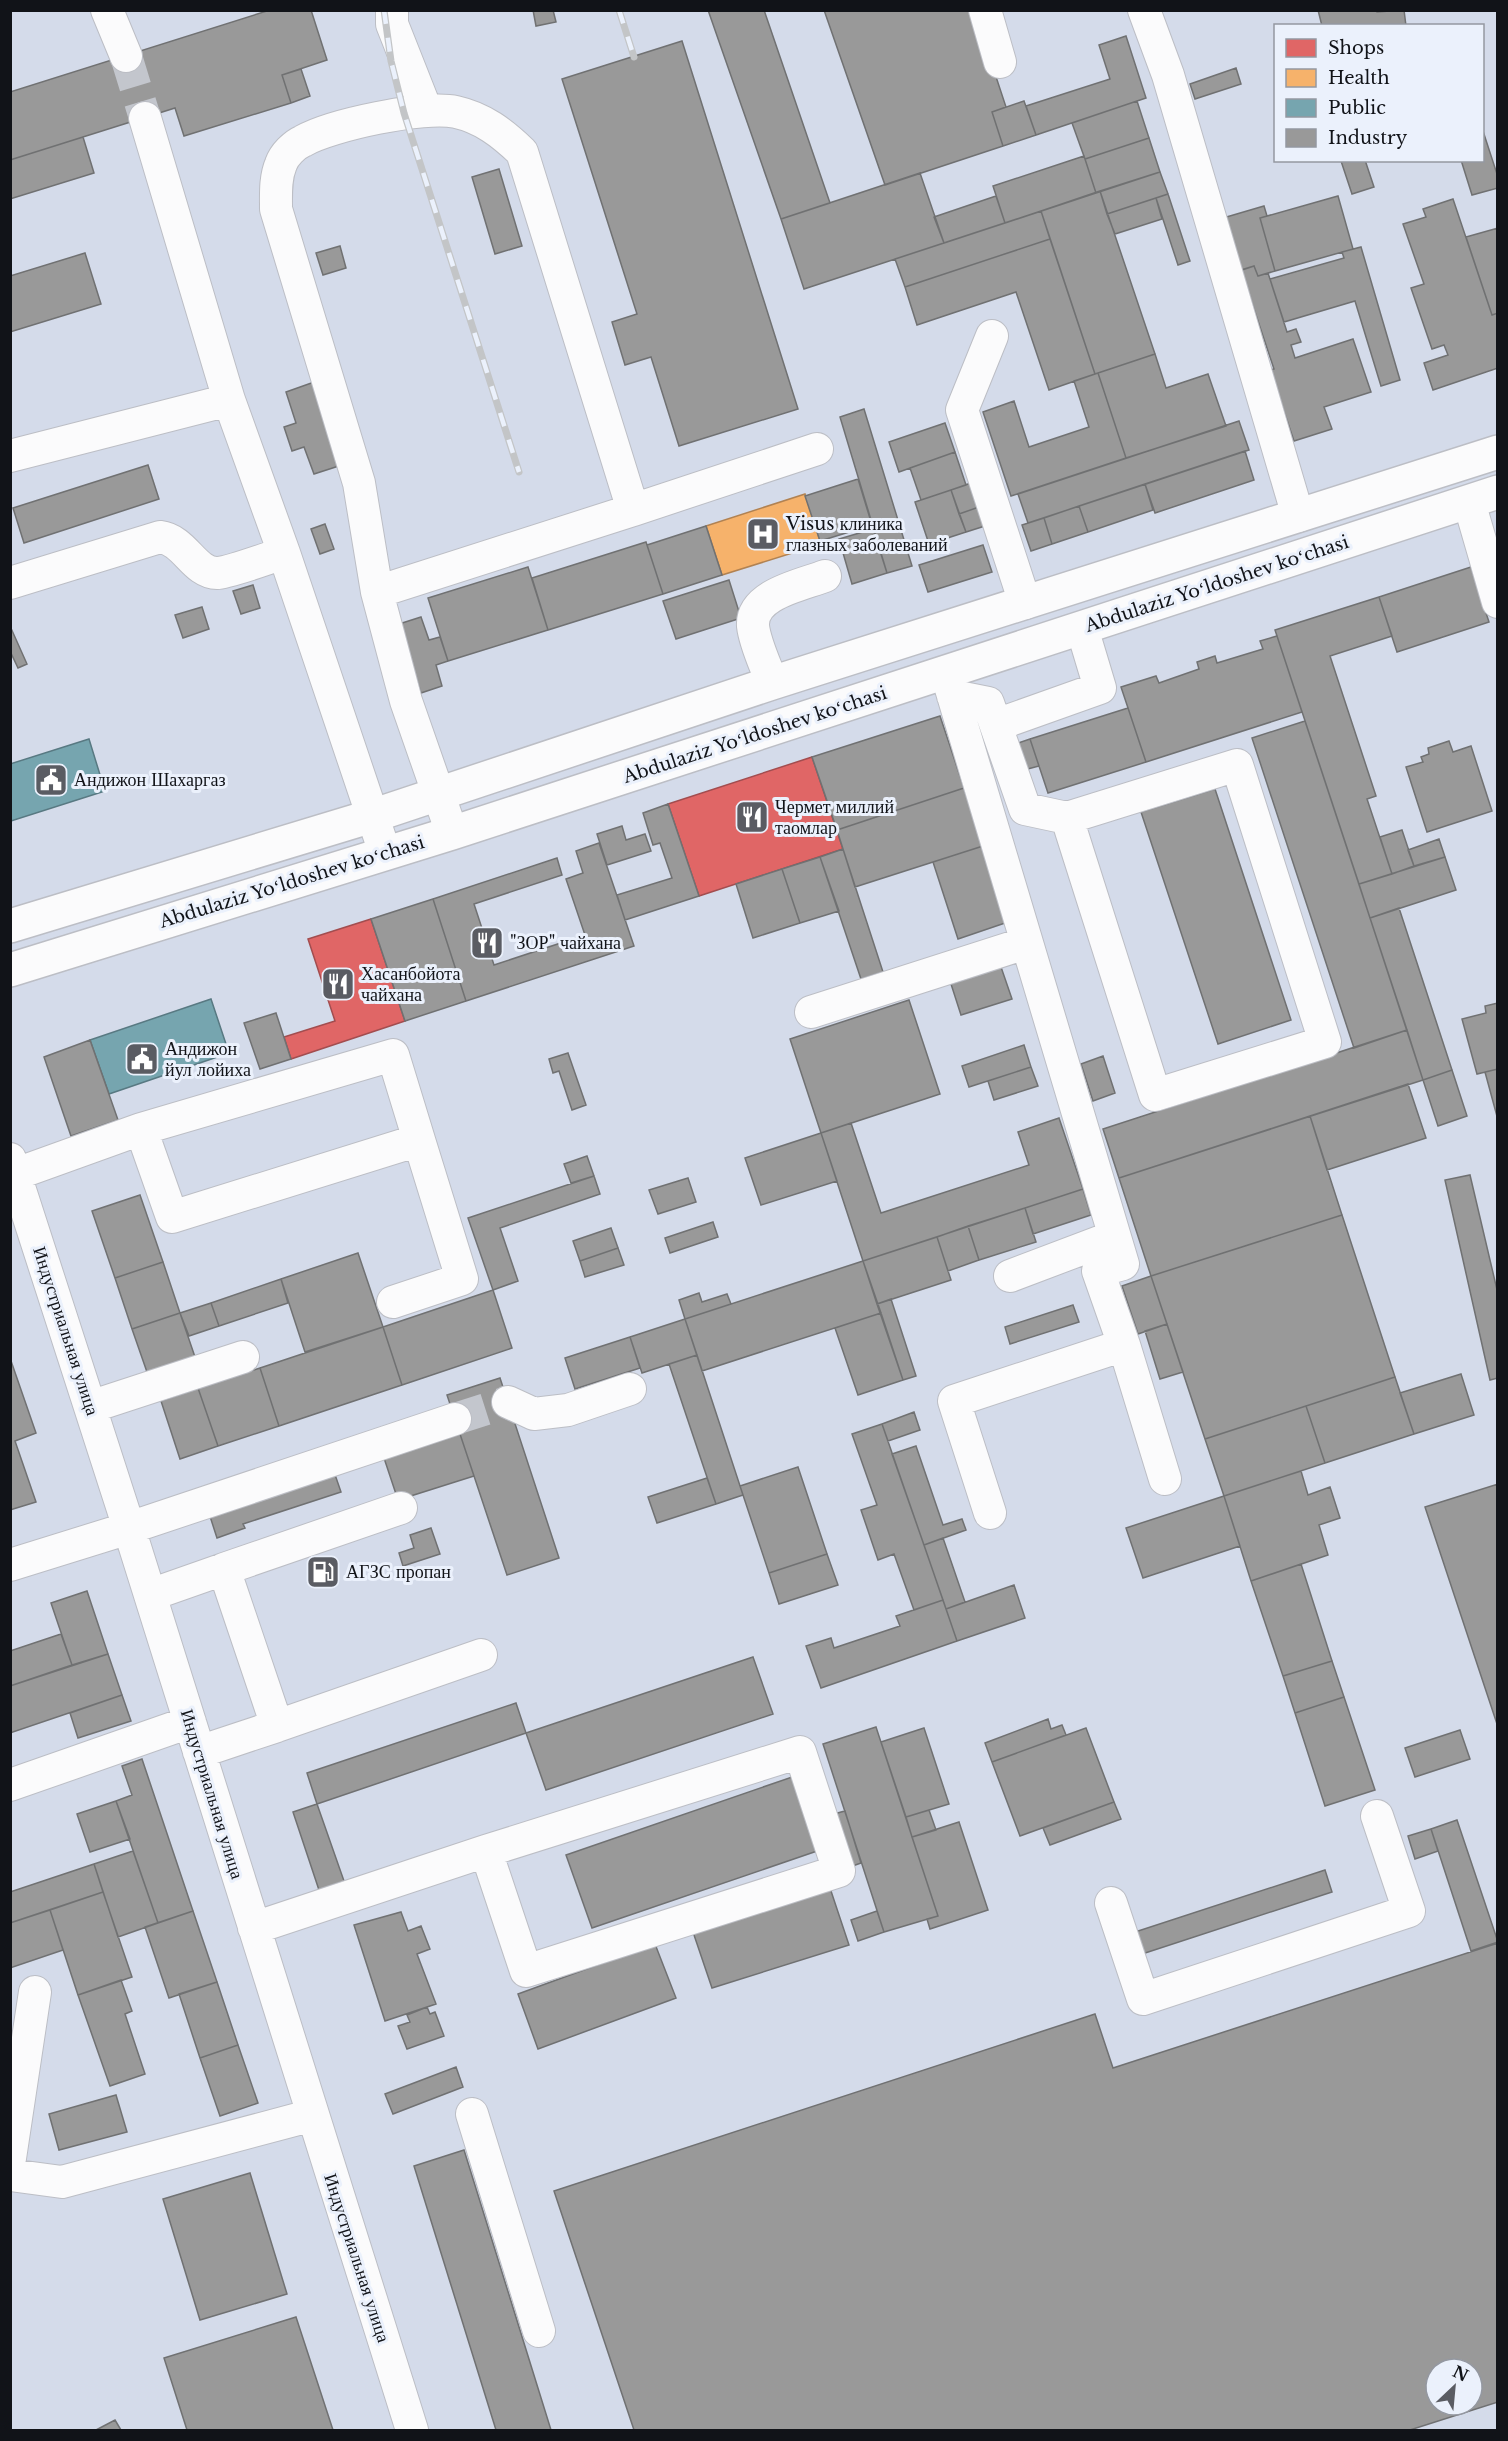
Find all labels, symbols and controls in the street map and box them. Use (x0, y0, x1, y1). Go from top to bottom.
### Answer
legend (1274, 24, 1484, 162)
text: Shops (1328, 37, 1384, 59)
text: Health (1328, 67, 1390, 89)
text: Public (1328, 97, 1386, 119)
text: Industry (1328, 127, 1408, 149)
place label: Visus клиника глазных заболеваний (785, 513, 948, 556)
hospital icon: Visus клиника глазных заболеваний (745, 516, 781, 552)
street label: Abdulaziz Yoʻldoshev koʻchasi (1081, 531, 1352, 637)
street label: Abdulaziz Yoʻldoshev koʻchasi (619, 682, 890, 788)
public building icon: Андижон Шахаргаз (33, 762, 69, 798)
place label: Андижон Шахаргаз (74, 769, 226, 791)
place label: Чермет миллий таомлар (775, 796, 894, 839)
restaurant icon: Чермет миллий таомлар (734, 799, 770, 835)
street label: Abdulaziz Yoʻldoshev koʻchasi (156, 831, 427, 933)
restaurant icon: "ЗОР" чайхана (469, 925, 505, 961)
place label: "ЗОР" чайхана (510, 932, 621, 954)
place label: Хасанбойота чайхана (361, 963, 460, 1006)
restaurant icon: Хасанбойота чайхана (320, 966, 356, 1002)
place label: Андижон йул лойиха (165, 1038, 251, 1081)
public building icon: Андижон йул лойиха (124, 1041, 160, 1077)
street label: Индустриальная улица (28, 1244, 104, 1418)
fuel station icon: АГЗС пропан (305, 1554, 341, 1590)
place label: АГЗС пропан (346, 1561, 451, 1583)
street label: Индустриальная улица (176, 1706, 248, 1882)
street label: Индустриальная улица (319, 2171, 395, 2345)
north arrow (1424, 2357, 1484, 2417)
text: N (1449, 2361, 1472, 2386)

